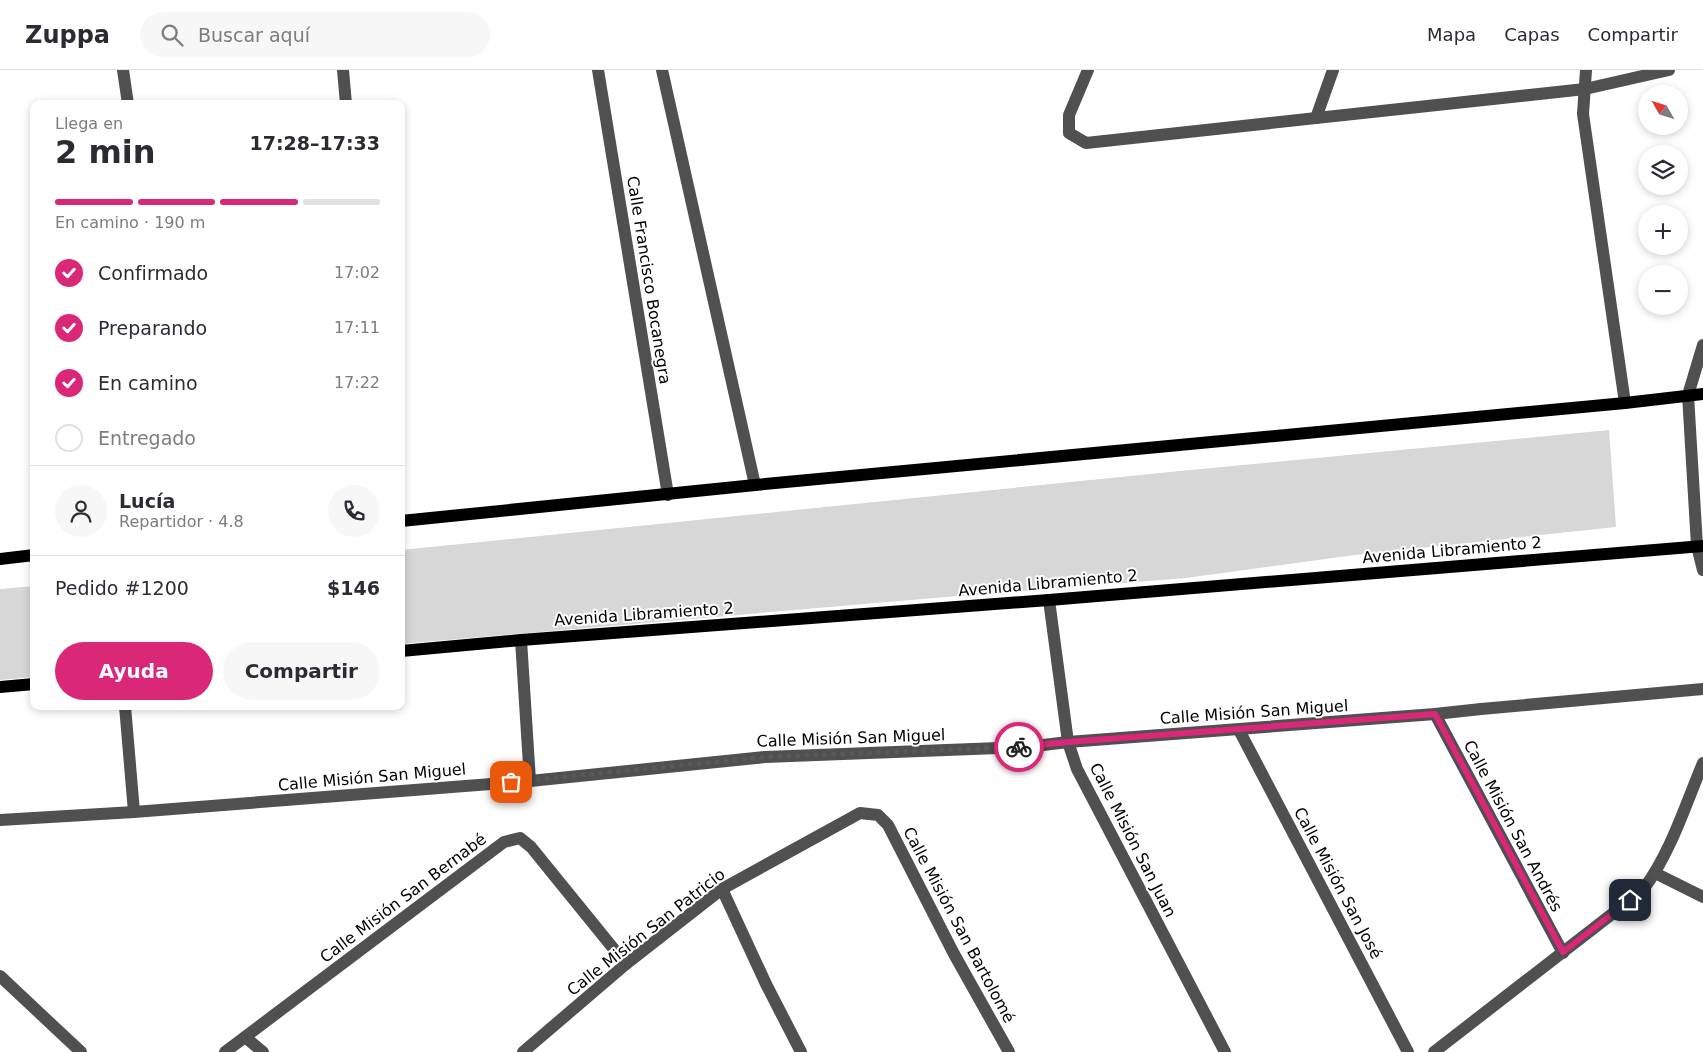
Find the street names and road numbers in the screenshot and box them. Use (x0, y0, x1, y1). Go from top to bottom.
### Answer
street label: Calle Francisco Bocanegra (623, 175, 675, 385)
street label: Avenida Libramiento 2 (1361, 533, 1543, 567)
street label: Avenida Libramiento 2 (957, 566, 1139, 600)
street label: Avenida Libramiento 2 (553, 598, 735, 630)
street label: Calle Misión San Miguel (1159, 696, 1349, 728)
street label: Calle Misión San Miguel (756, 725, 946, 751)
street label: Calle Misión San Andrés (1460, 737, 1566, 915)
street label: Calle Misión San Miguel (277, 759, 467, 795)
street label: Calle Misión San Juan (1086, 760, 1180, 920)
street label: Calle Misión San José (1290, 804, 1386, 962)
street label: Calle Misión San Bartolomé (899, 824, 1019, 1026)
street label: Calle Misión San Bernabé (316, 829, 490, 967)
street label: Calle Misión San Patricio (563, 864, 729, 1000)

